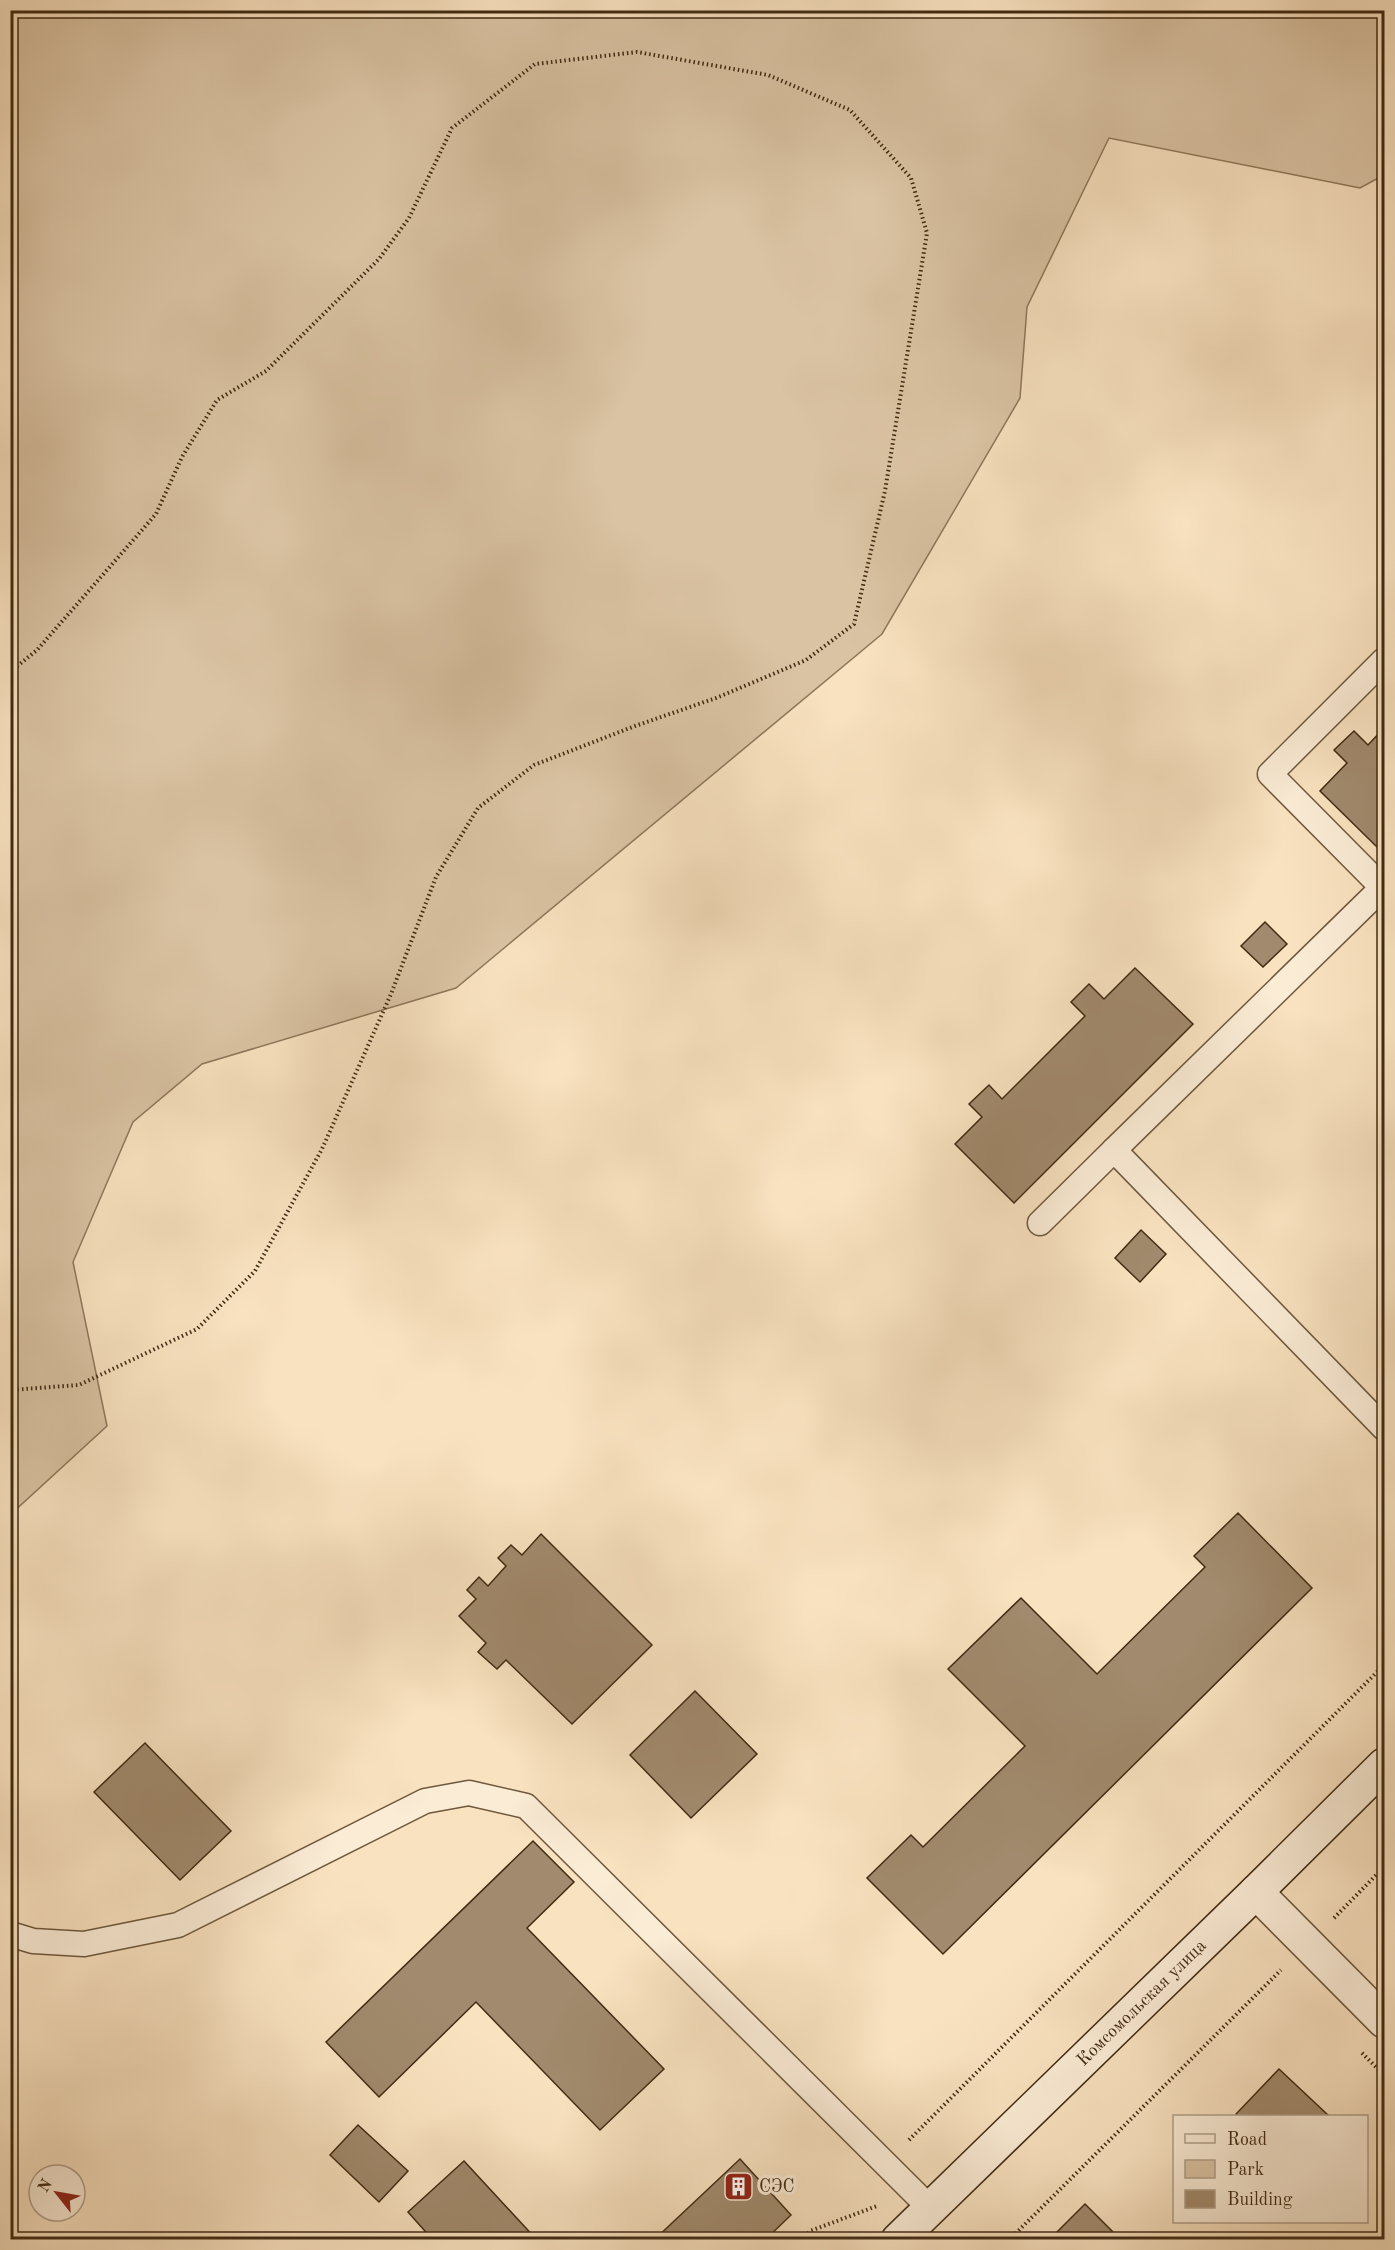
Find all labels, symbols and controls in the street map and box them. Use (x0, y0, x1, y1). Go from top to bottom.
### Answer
street label: Комсомольская улица (1074, 1936, 1210, 2070)
legend (1173, 2115, 1368, 2223)
text: Road (1227, 2131, 1267, 2149)
text: Park (1227, 2161, 1264, 2179)
north arrow (27, 2163, 87, 2223)
building icon: СЭС (722, 2171, 754, 2203)
text: N (36, 2176, 56, 2196)
place label: СЭС (759, 2178, 795, 2196)
text: Building (1227, 2191, 1293, 2209)

